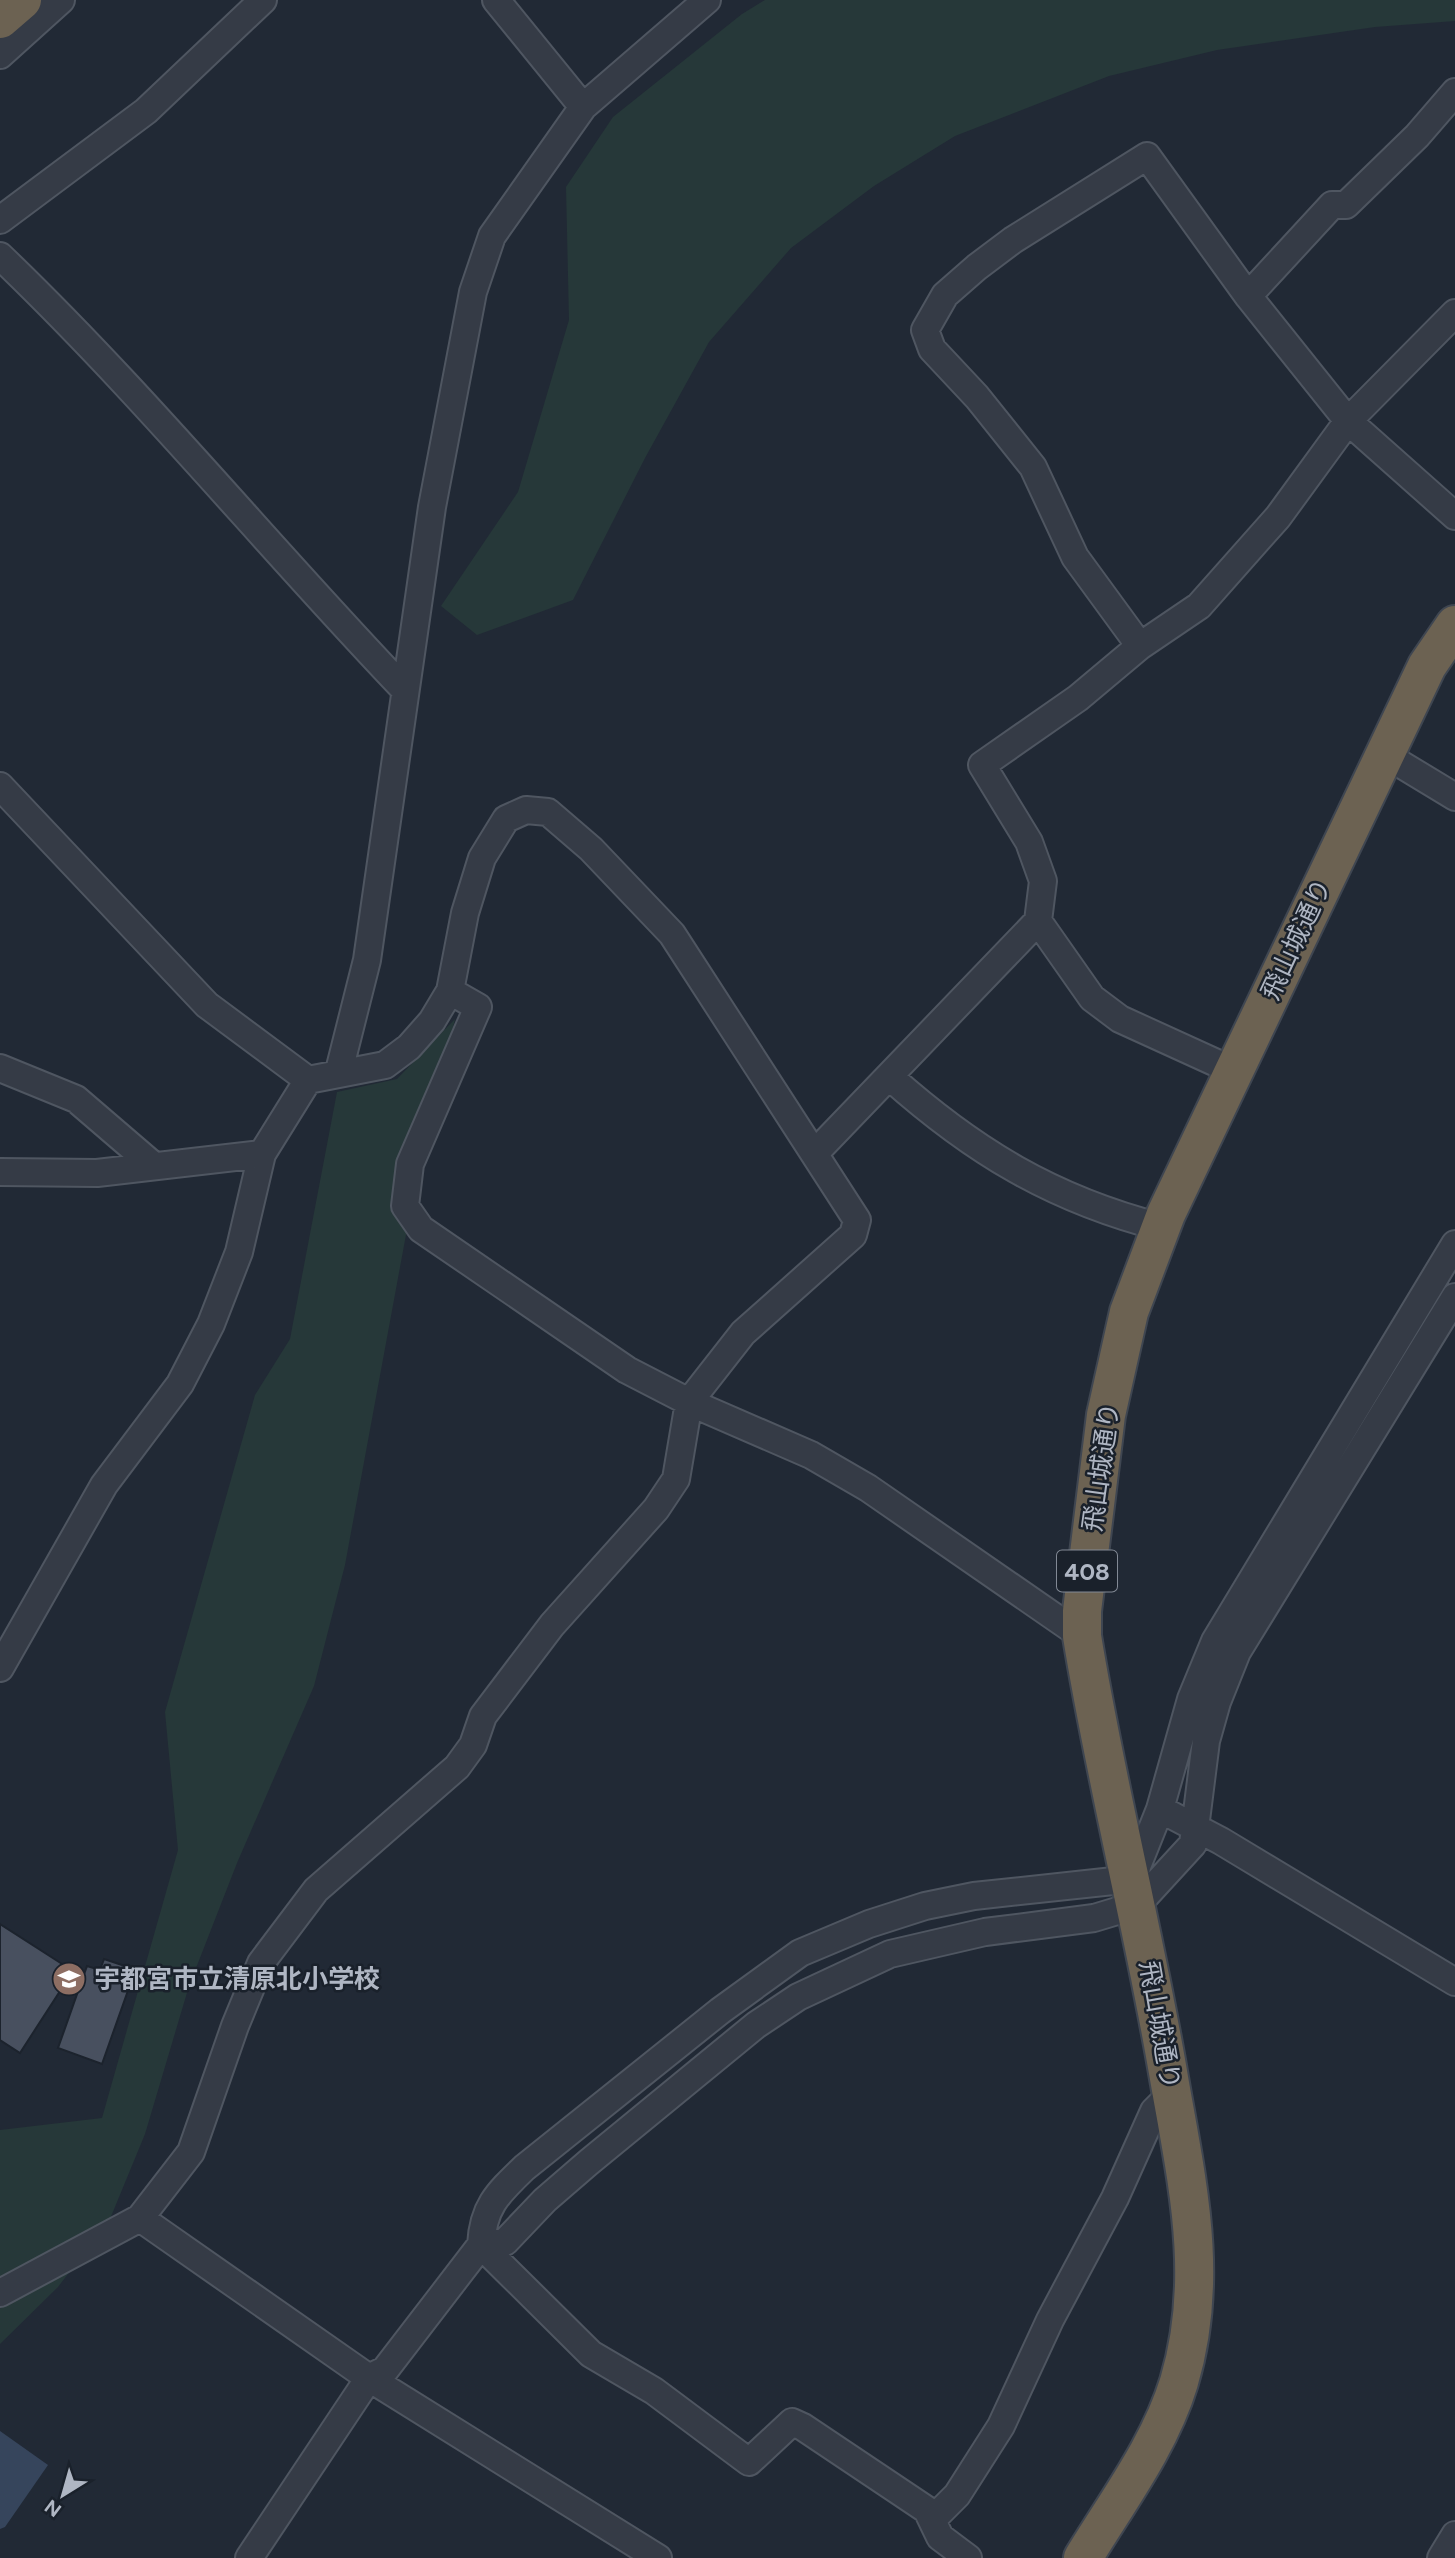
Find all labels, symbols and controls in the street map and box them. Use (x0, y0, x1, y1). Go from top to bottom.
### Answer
street label: 飛山城通り (1254, 873, 1338, 1005)
street label: 飛山城通り (1076, 1400, 1126, 1534)
road number: 408 (1057, 1550, 1117, 1591)
street label: 飛山城通り (1133, 1958, 1187, 2092)
school or university icon: 宇都宮市立清原北小学校 (50, 1960, 88, 1998)
place label: 宇都宮市立清原北小学校 (94, 1963, 380, 1995)
north arrow (28, 2460, 98, 2530)
text: N (40, 2495, 66, 2522)

